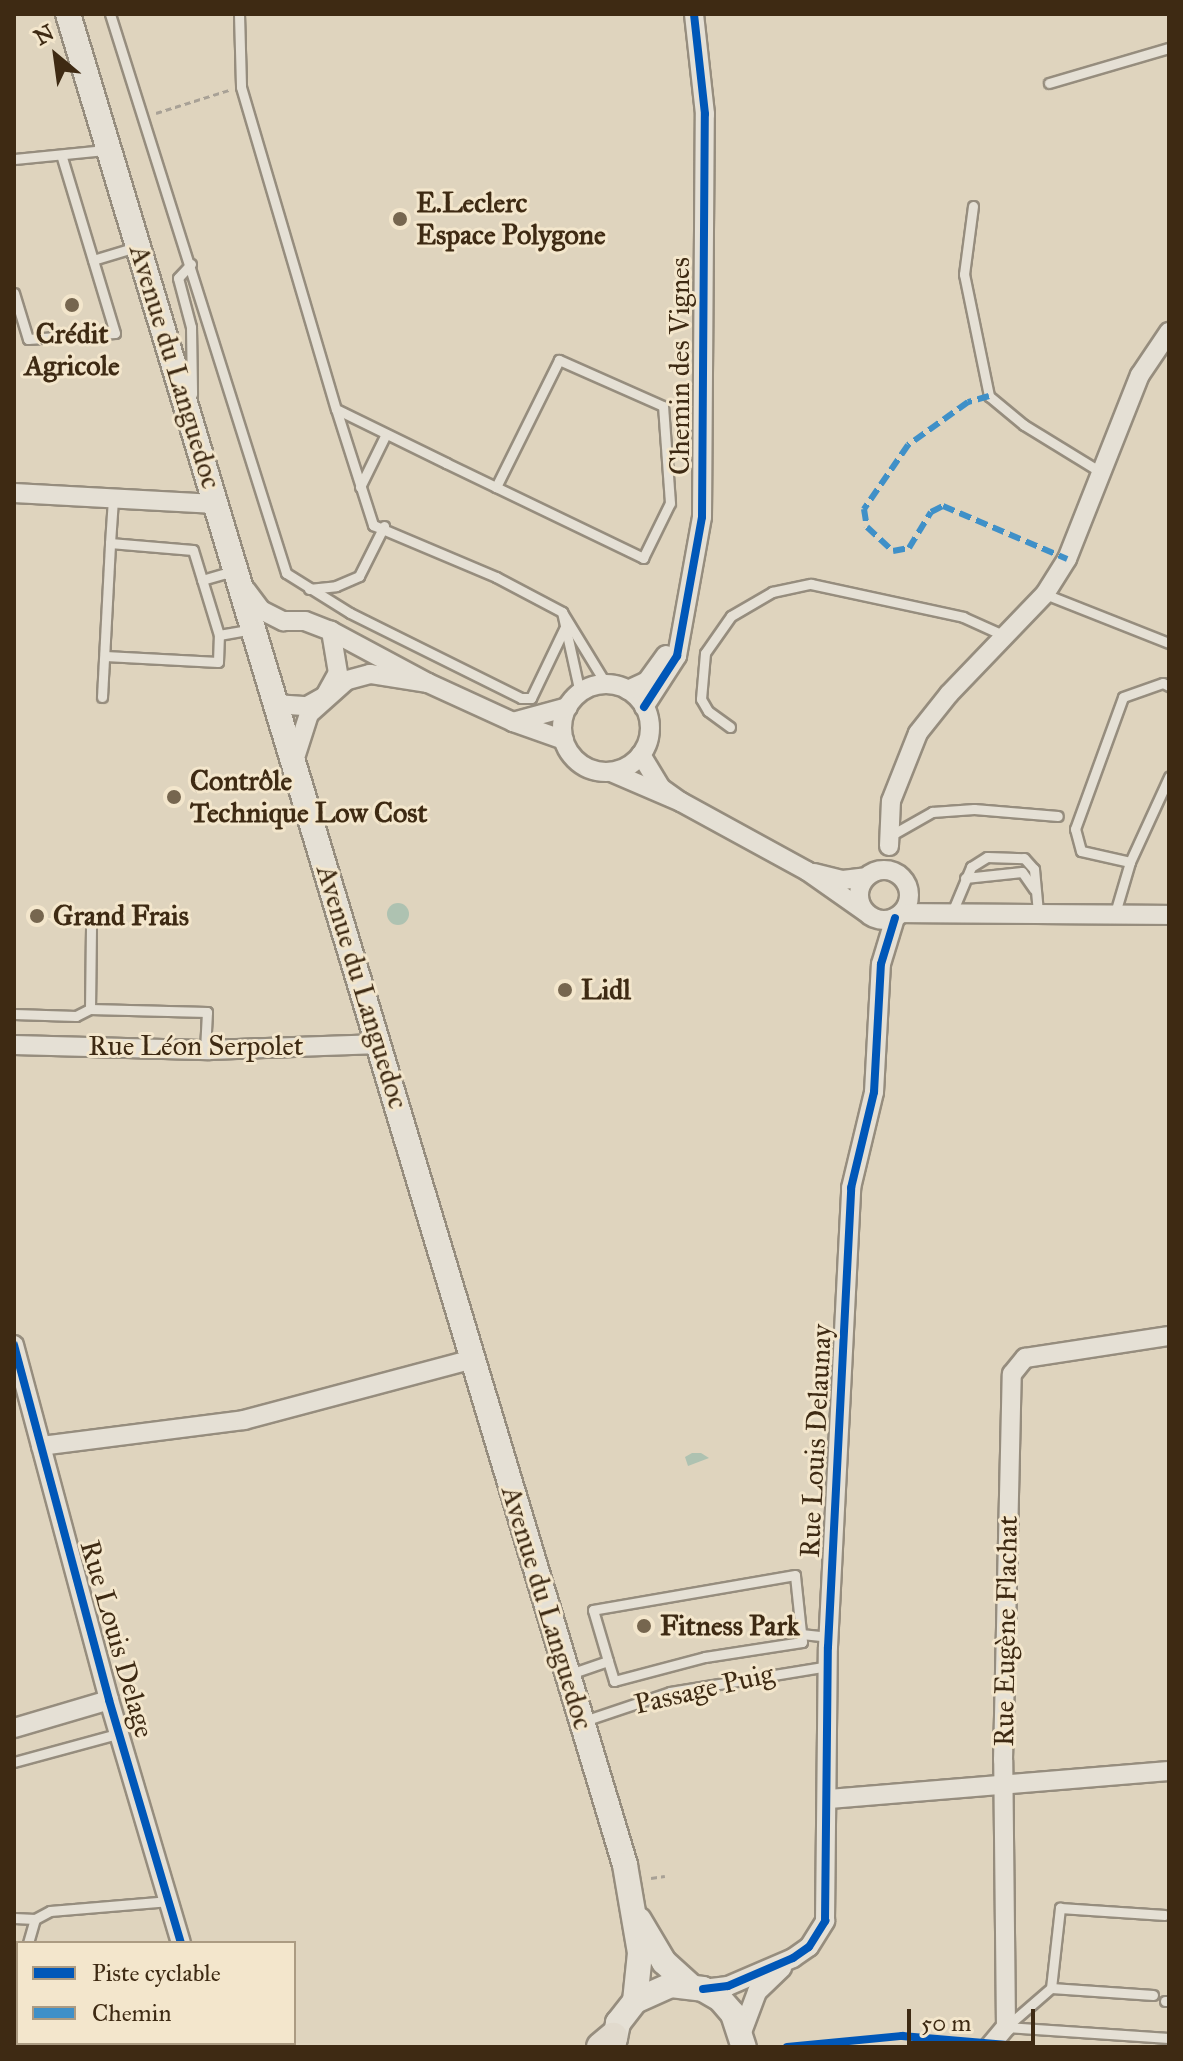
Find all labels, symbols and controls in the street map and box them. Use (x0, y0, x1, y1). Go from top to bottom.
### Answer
north arrow (16, 16, 96, 96)
text: N (29, 18, 59, 51)
place label: E.Leclerc Espace Polygone (416, 186, 606, 252)
marker: E.Leclerc Espace Polygone (391, 210, 409, 228)
street label: Avenue du Languedoc (122, 241, 228, 493)
street label: Chemin des Vignes (663, 257, 697, 475)
marker: Crédit Agricole (63, 296, 81, 314)
place label: Crédit Agricole (24, 317, 120, 383)
place label: Contrôle Technique Low Cost (190, 764, 427, 830)
marker: Contrôle Technique Low Cost (165, 788, 183, 806)
street label: Avenue du Languedoc (309, 861, 415, 1113)
place label: Grand Frais (53, 899, 189, 933)
marker: Grand Frais (28, 907, 46, 925)
place label: Lidl (581, 973, 631, 1007)
marker: Lidl (556, 981, 574, 999)
street label: Rue Léon Serpolet (88, 1029, 304, 1063)
street label: Rue Louis Delaunay (793, 1323, 839, 1559)
street label: Avenue du Languedoc (494, 1482, 600, 1734)
street label: Rue Eugène Flachat (987, 1515, 1025, 1747)
street label: Rue Louis Delage (73, 1536, 161, 1742)
place label: Fitness Park (660, 1609, 800, 1643)
marker: Fitness Park (635, 1617, 653, 1635)
street label: Passage Puig (631, 1657, 777, 1721)
legend (16, 1941, 296, 2045)
text: Piste cyclable (92, 1958, 221, 1988)
scale bar (911, 1993, 1039, 2043)
text: Chemin (92, 1998, 171, 2028)
text: 50 m (921, 2008, 971, 2038)

